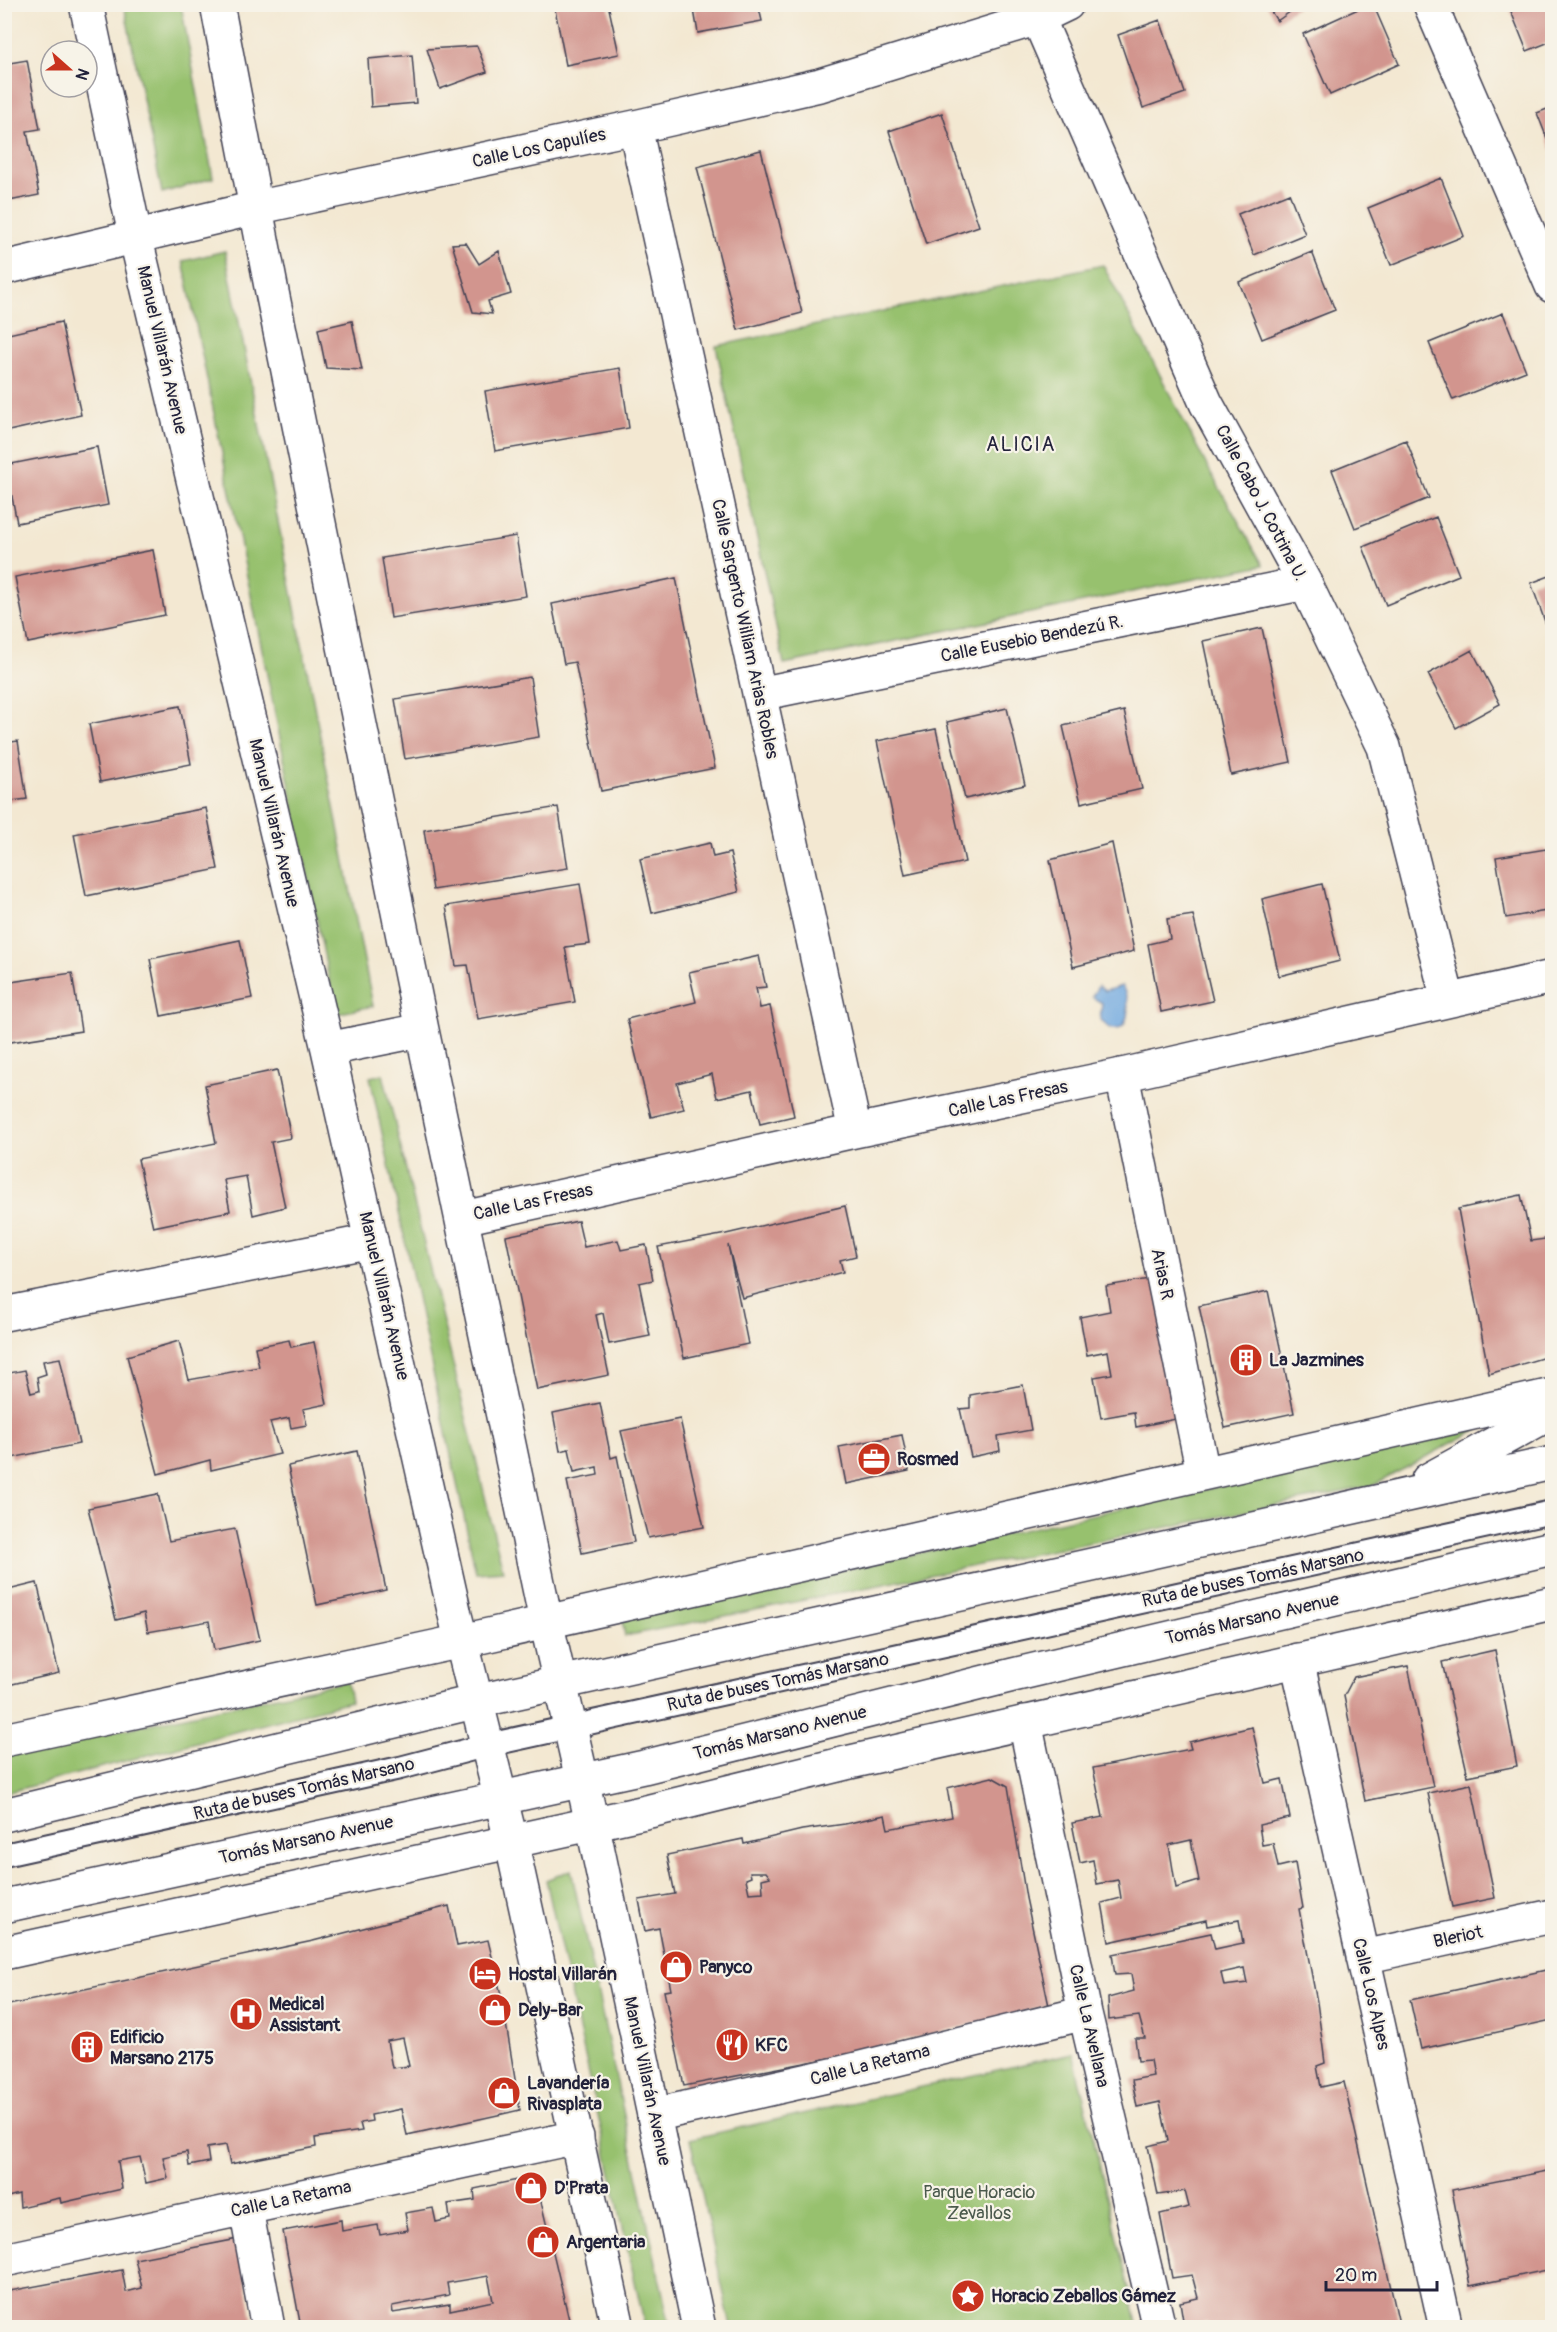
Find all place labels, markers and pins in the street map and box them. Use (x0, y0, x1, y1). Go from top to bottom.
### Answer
building icon: La Jazmines (1228, 1342, 1264, 1378)
place label: La Jazmines (1269, 1349, 1365, 1372)
office icon: Rosmed (856, 1441, 892, 1477)
place label: Rosmed (897, 1448, 959, 1471)
shop icon: Panyco (658, 1949, 694, 1985)
hotel icon: Hostal Villarán (467, 1956, 503, 1992)
place label: Panyco (699, 1956, 753, 1979)
place label: Hostal Villarán (508, 1963, 617, 1986)
shop icon: Dely-Bar (477, 1992, 513, 2028)
place label: Medical Assistant (269, 1993, 341, 2037)
hospital icon: Medical Assistant (228, 1996, 264, 2032)
place label: Dely-Bar (518, 1999, 583, 2022)
place label: Edificio Marsano 2175 (110, 2026, 214, 2070)
restaurant icon: KFC (714, 2027, 750, 2063)
building icon: Edificio Marsano 2175 (69, 2029, 105, 2065)
place label: KFC (755, 2034, 788, 2057)
place label: Lavandería Rivasplata (527, 2072, 610, 2116)
shop icon: Lavandería Rivasplata (486, 2075, 522, 2111)
shop icon: D'Prata (513, 2170, 549, 2206)
place label: D'Prata (554, 2177, 609, 2200)
shop icon: Argentaria (525, 2224, 561, 2260)
place label: Argentaria (566, 2231, 646, 2254)
place icon: Horacio Zeballos Gámez (950, 2278, 986, 2314)
place label: Horacio Zeballos Gámez (991, 2285, 1177, 2308)

